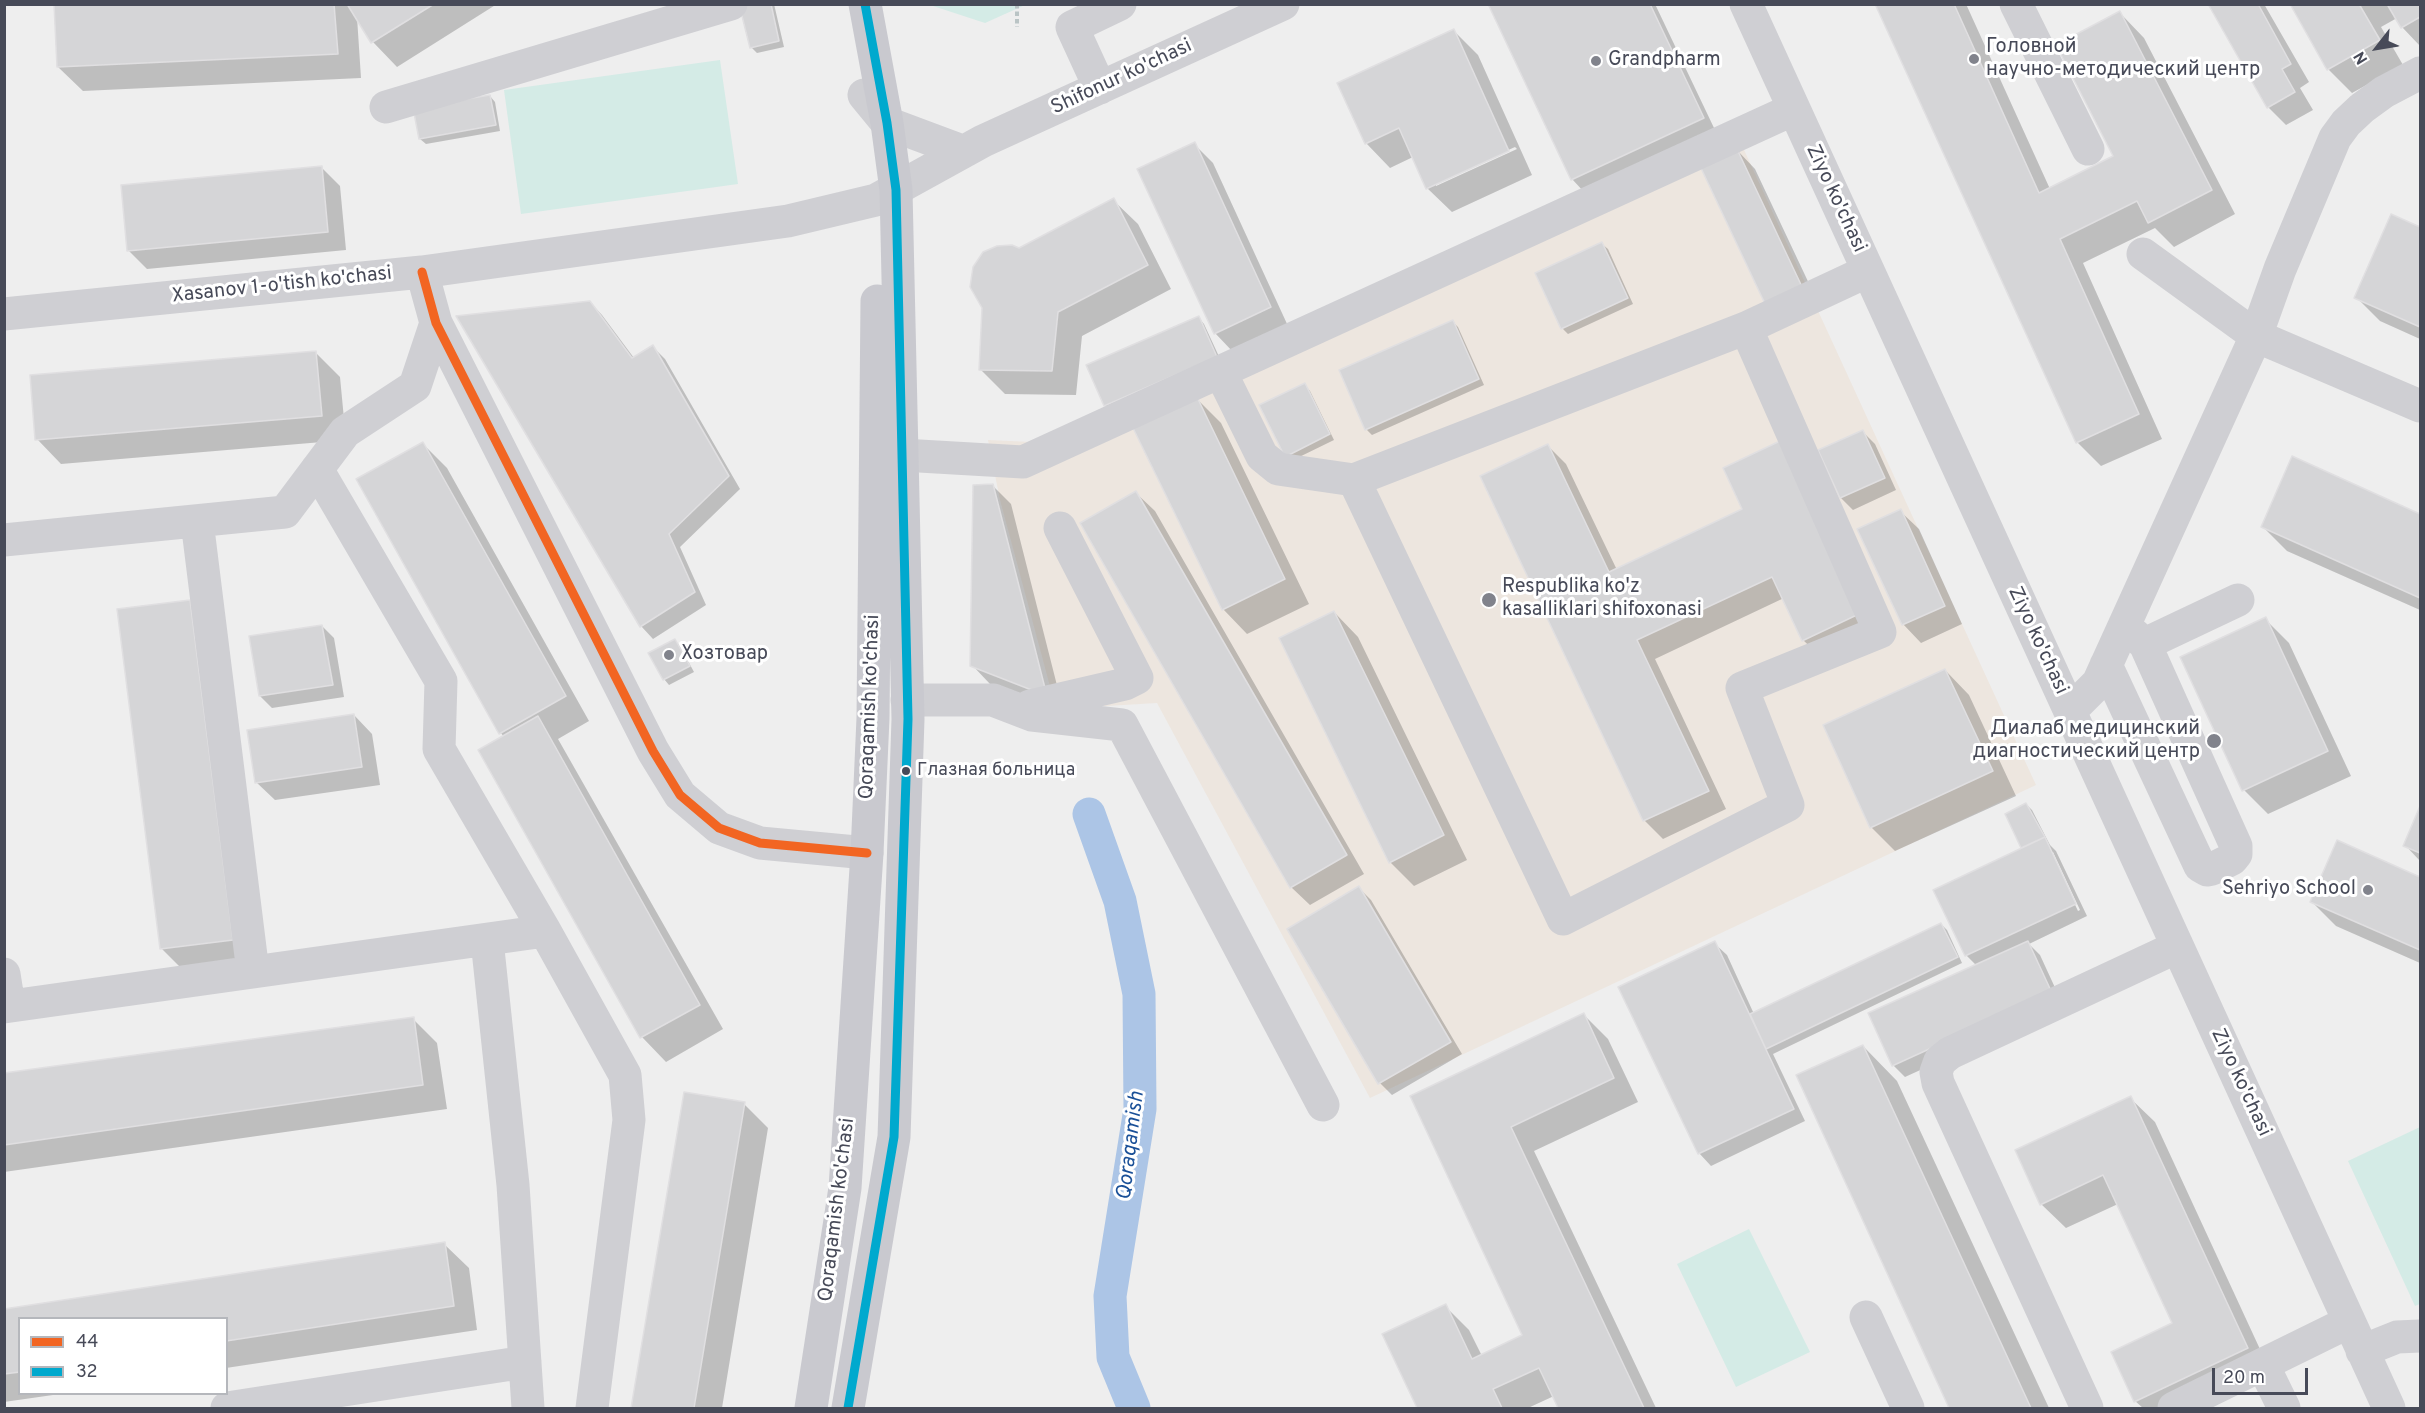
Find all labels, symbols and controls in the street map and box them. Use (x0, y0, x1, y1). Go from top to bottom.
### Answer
north arrow (2347, 18, 2407, 78)
street label: Shifonur ko'chasi (1048, 35, 1196, 121)
place label: Головной научно-методический центр (1986, 36, 2260, 83)
text: N (2350, 47, 2373, 67)
place label: Grandpharm (1608, 49, 1721, 73)
marker: Головной научно-методический центр (1967, 52, 1981, 66)
marker: Grandpharm (1589, 54, 1603, 68)
street label: Ziyo ko'chasi (1800, 141, 1870, 257)
street label: Xasanov 1-o'tish ko'chasi (171, 263, 393, 309)
place label: Respublika ko'z kasalliklari shifoxonasi (1502, 576, 1702, 623)
street label: Ziyo ko'chasi (2002, 583, 2072, 699)
marker: Respublika ko'z kasalliklari shifoxonasi (1480, 591, 1498, 609)
street label: Qoraqamish ko'chasi (856, 614, 886, 800)
place label: Хозтовар (681, 643, 768, 667)
marker: Хозтовар (662, 648, 676, 662)
place label: Диалаб медицинский диагностический центр (1973, 718, 2200, 765)
marker: Диалаб медицинский диагностический центр (2205, 732, 2223, 750)
place label: Глазная больница (917, 760, 1075, 782)
marker: Глазная больница (900, 765, 912, 777)
place label: Sehriyo School (2222, 878, 2356, 902)
marker: Sehriyo School (2361, 883, 2375, 897)
street label: Ziyo ko'chasi (2205, 1025, 2275, 1141)
water label: Qoraqamish (1113, 1090, 1151, 1202)
street label: Qoraqamish ko'chasi (815, 1117, 861, 1303)
legend (18, 1317, 228, 1395)
text: 44 (76, 1331, 98, 1354)
scale bar (2215, 1356, 2311, 1394)
text: 32 (76, 1361, 98, 1384)
text: 20 m (2223, 1367, 2265, 1390)

